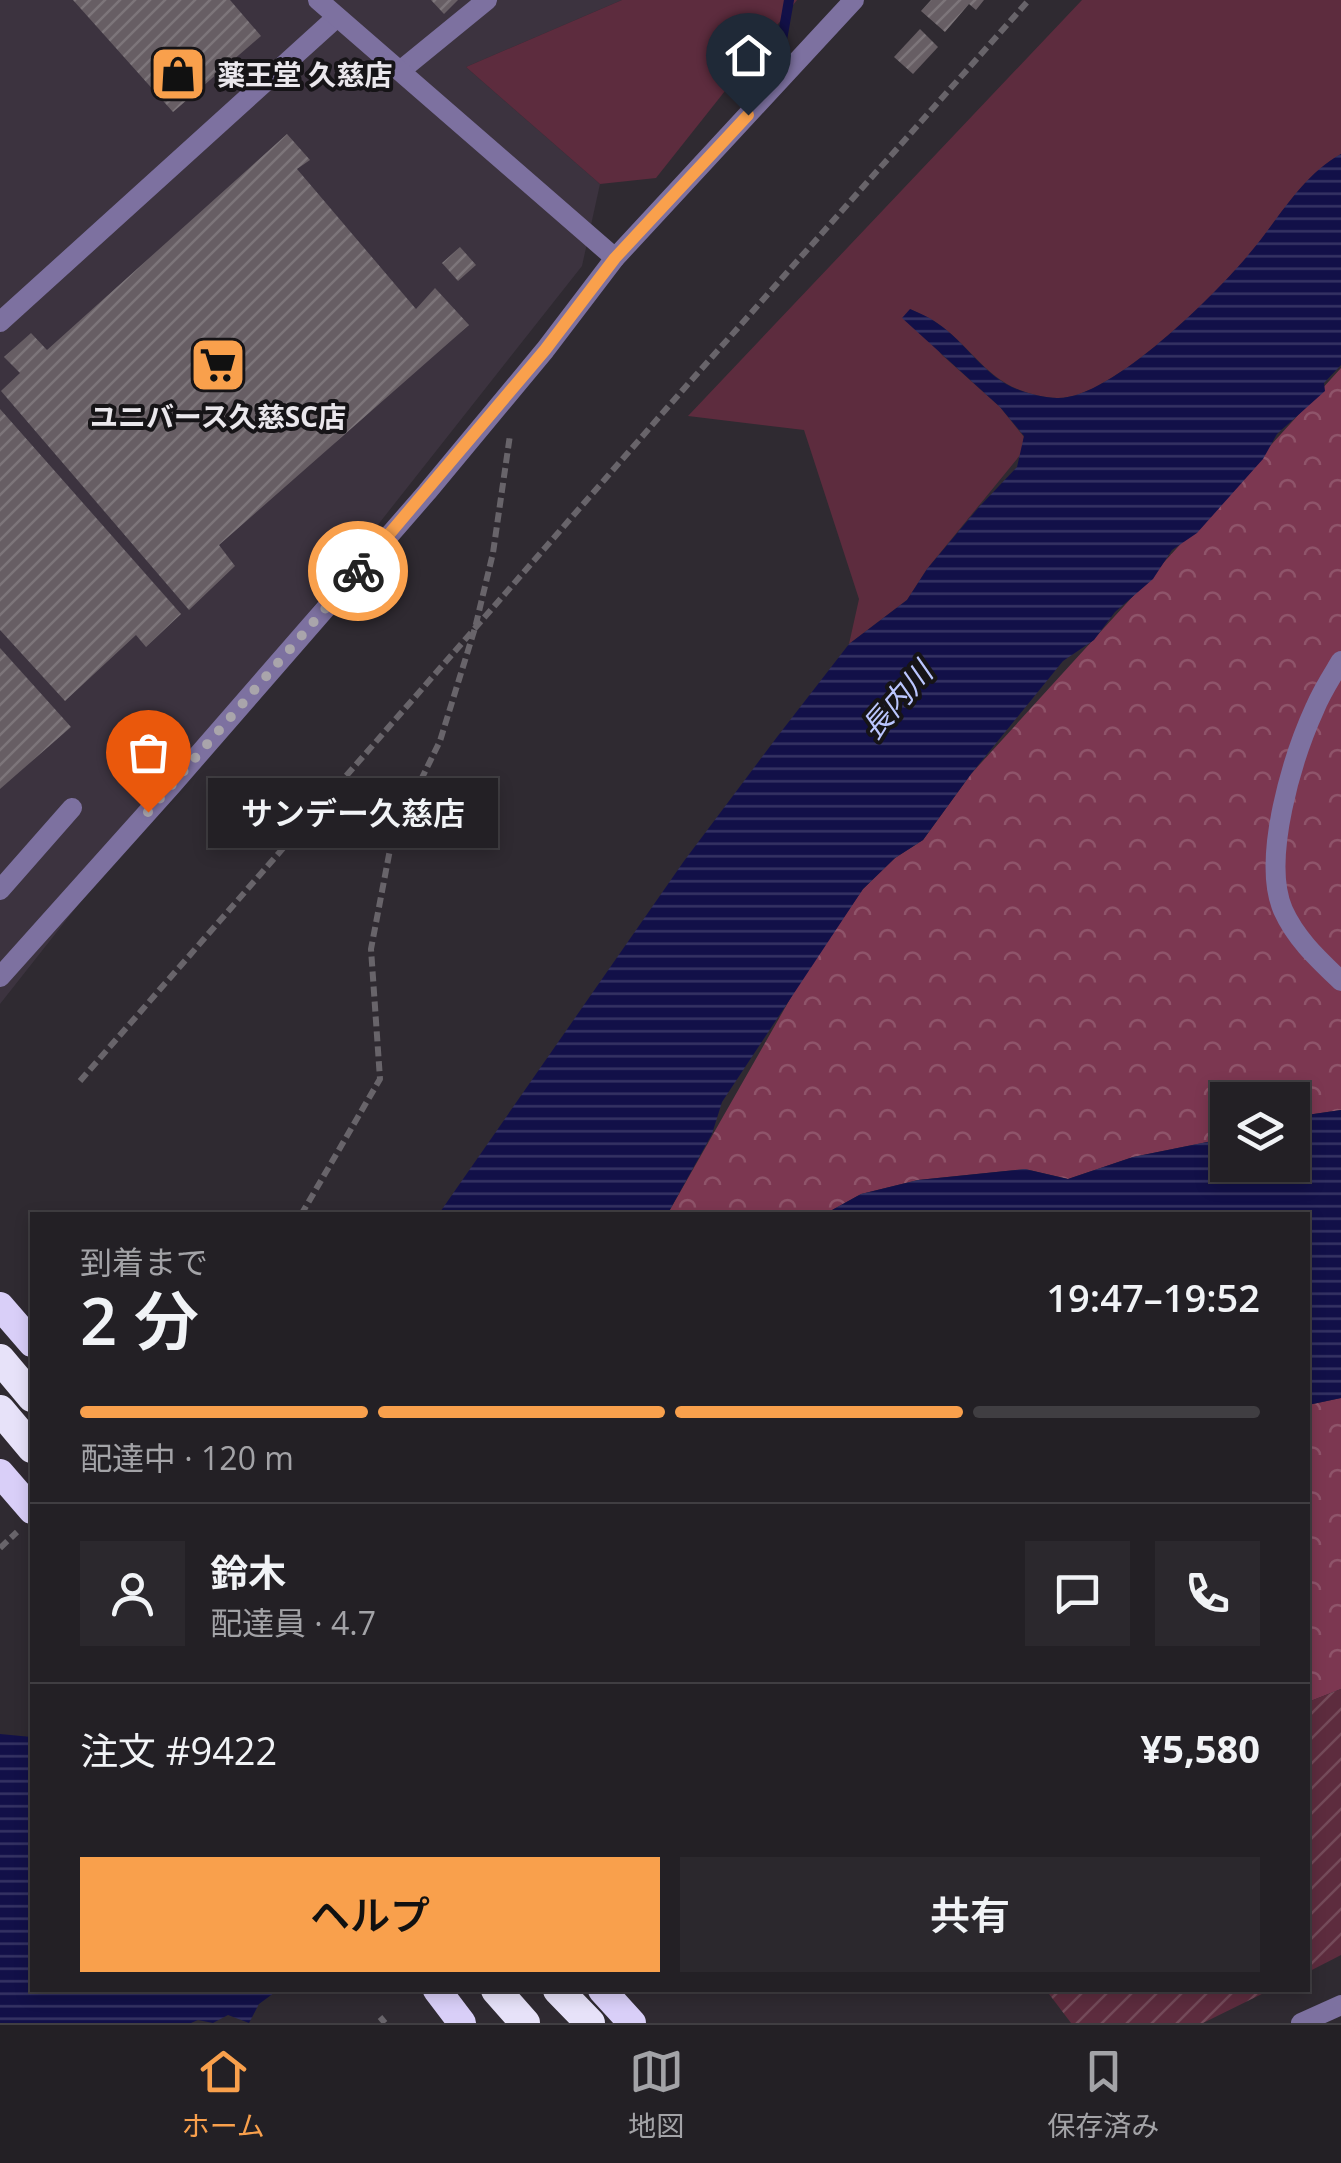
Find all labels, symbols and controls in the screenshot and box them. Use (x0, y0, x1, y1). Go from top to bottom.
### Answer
pin (706, 13, 791, 116)
icon: home (721, 28, 776, 83)
shop icon: 薬王堂 久慈店 (148, 44, 208, 104)
place label: 薬王堂 久慈店 (217, 55, 392, 93)
supermarket icon: ユニバース久慈SC店 (188, 335, 248, 395)
place label: ユニバース久慈SC店 (90, 397, 346, 435)
courier (308, 521, 408, 621)
icon: bike (331, 544, 386, 599)
water label: 長内川 (851, 650, 943, 747)
pin (106, 710, 191, 813)
icon: bag (121, 725, 176, 780)
callout: サンデー久慈店 (208, 777, 498, 847)
text: サンデー久慈店 (241, 791, 465, 834)
map controls (1210, 1082, 1310, 1182)
button: layers (1210, 1082, 1310, 1182)
text: 到着まで (80, 1240, 208, 1283)
text: 19:47–19:52 (1046, 1271, 1260, 1323)
text: 2 分 (80, 1276, 199, 1364)
text: 配達中 · 120 m (80, 1436, 294, 1479)
button: person (80, 1541, 185, 1646)
button: chat (1025, 1541, 1130, 1646)
button: phone (1155, 1541, 1260, 1646)
text: 鈴木 (210, 1546, 286, 1598)
text: 配達員 · 4.7 (210, 1601, 376, 1644)
text: ¥5,580 (1141, 1722, 1260, 1774)
text: 注文 #9422 (80, 1724, 277, 1776)
button: ヘルプ (80, 1857, 660, 1972)
button: 共有 (680, 1857, 1260, 1972)
tab: ホーム (182, 2044, 265, 2144)
tab: 地図 (628, 2044, 684, 2144)
tab: 保存済み (1047, 2044, 1159, 2144)

